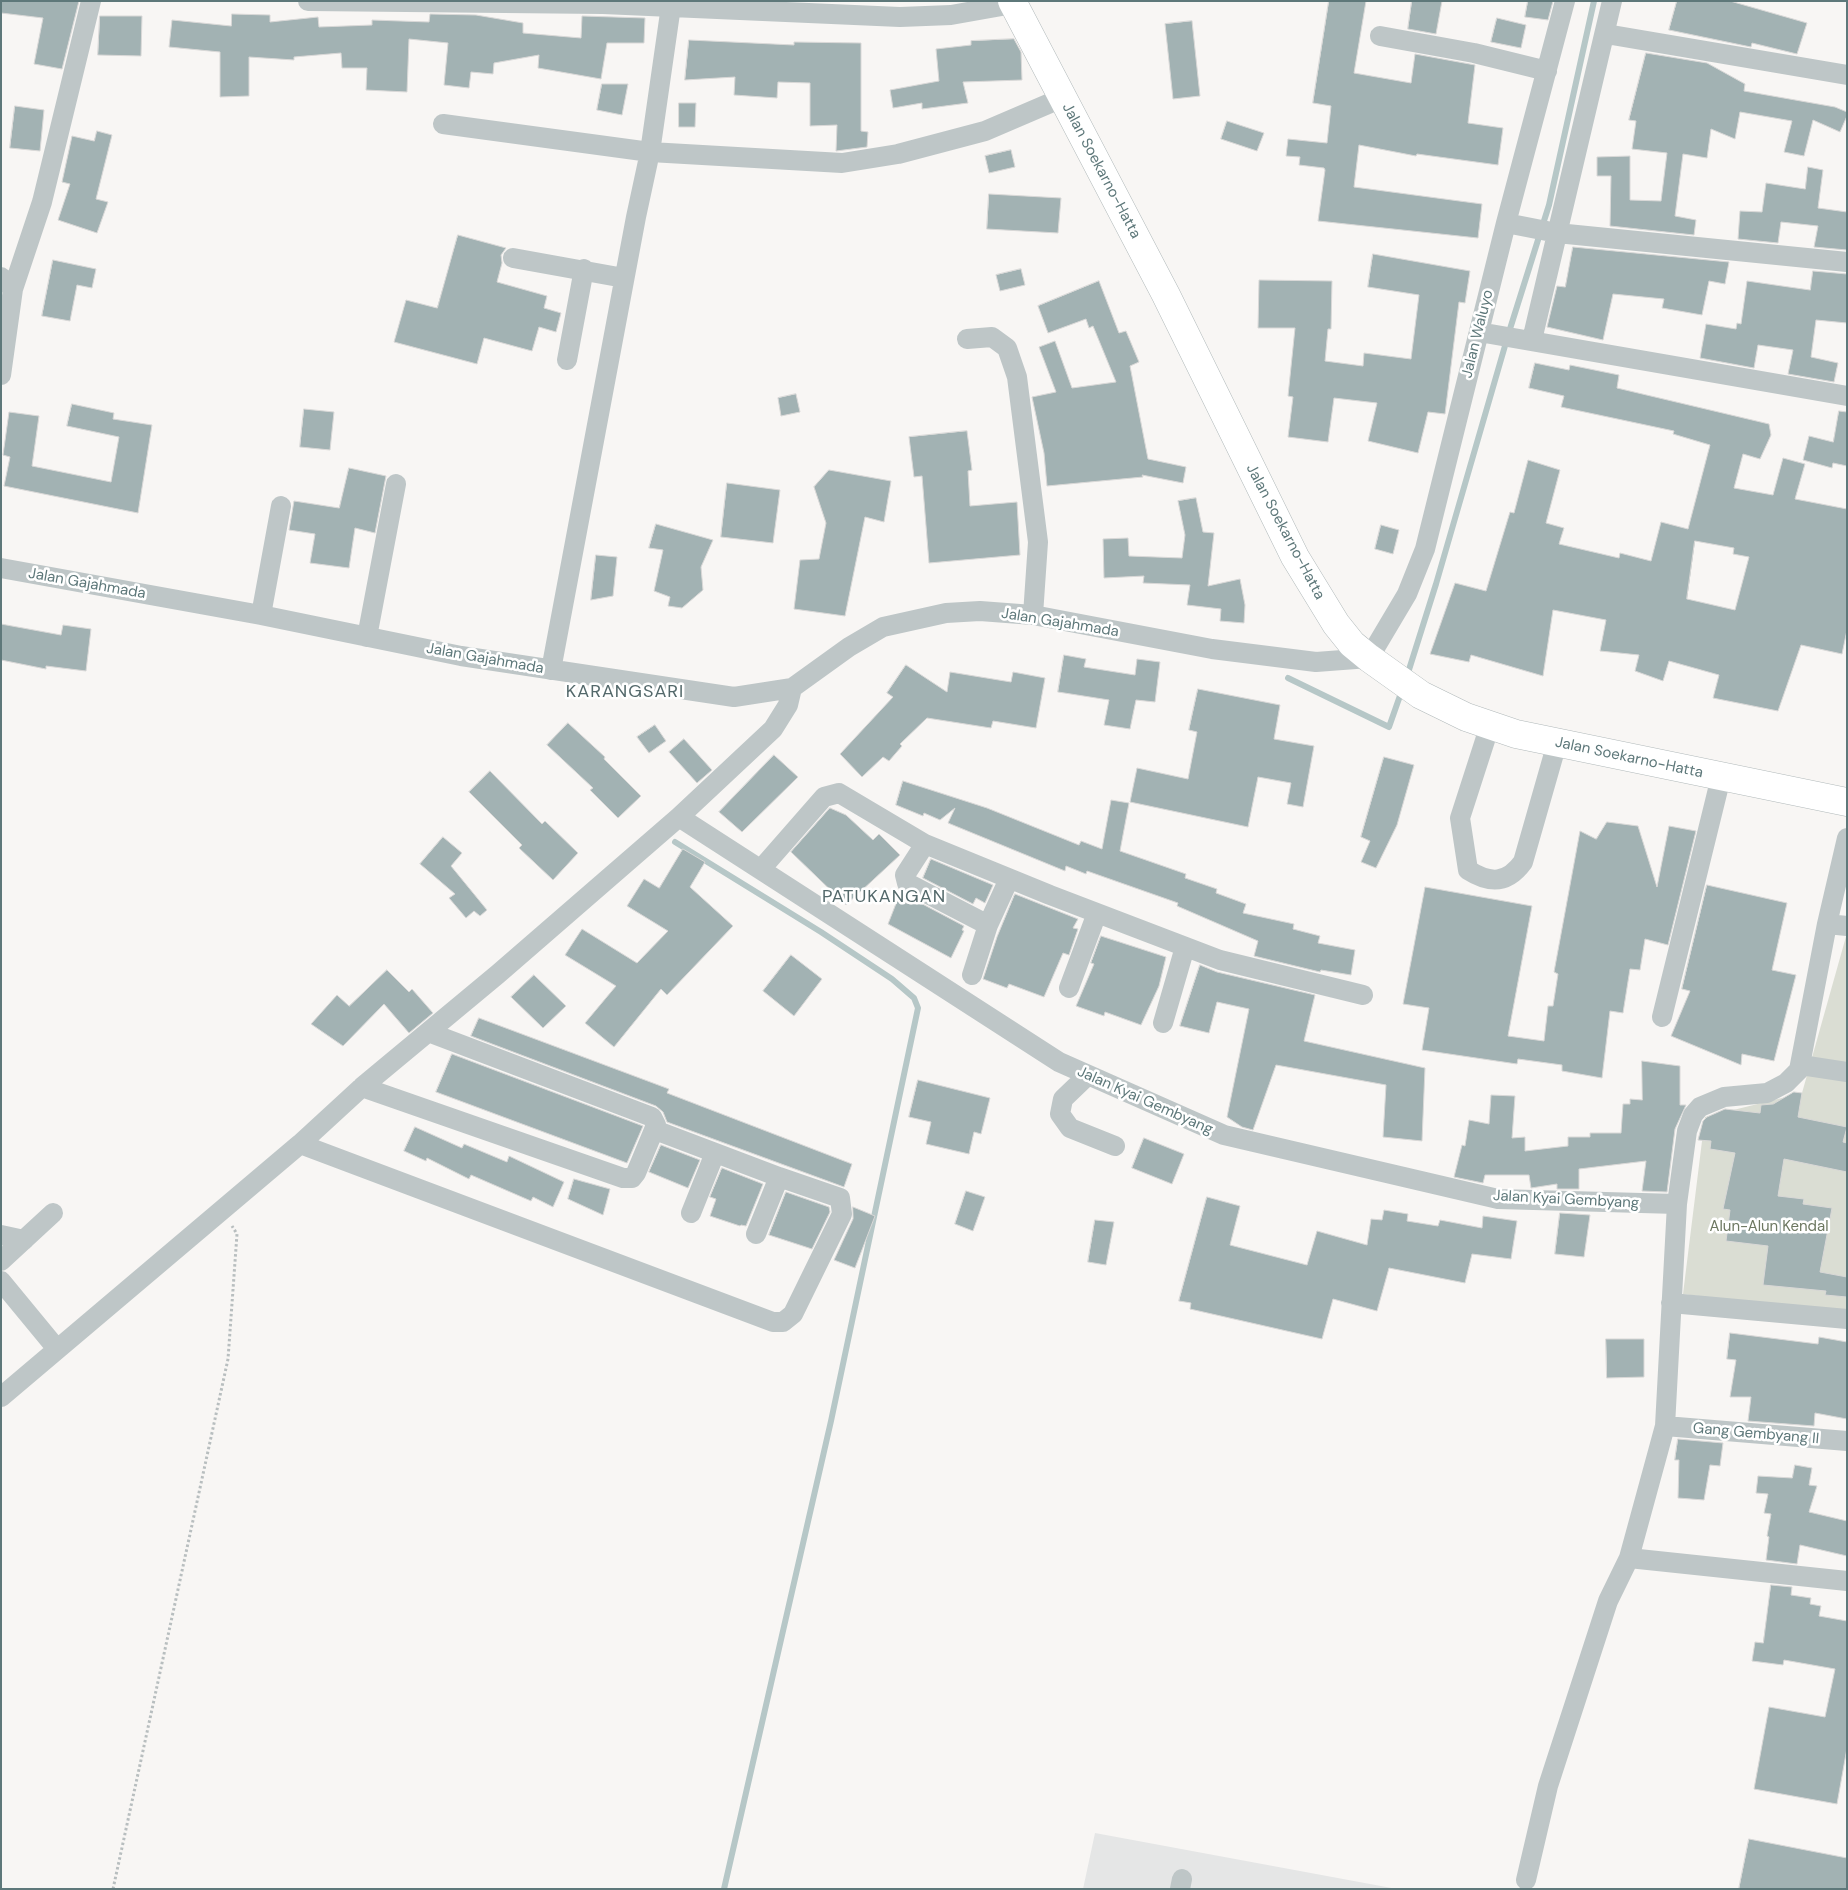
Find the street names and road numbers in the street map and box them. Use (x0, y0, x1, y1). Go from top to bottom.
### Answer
street label: Jalan Soekarno-Hatta (1058, 100, 1144, 242)
street label: Jalan Waluyo (1458, 288, 1498, 380)
street label: Jalan Soekarno-Hatta (1242, 461, 1328, 603)
street label: Jalan Gajahmada (27, 565, 147, 603)
street label: Jalan Gajahmada (1000, 605, 1120, 641)
street label: Jalan Gajahmada (425, 640, 545, 678)
street label: Jalan Soekarno-Hatta (1553, 734, 1705, 782)
street label: Jalan Kyai Gembyang (1074, 1063, 1216, 1139)
street label: Jalan Kyai Gembyang (1492, 1187, 1640, 1213)
street label: Gang Gembyang II (1692, 1420, 1820, 1448)

